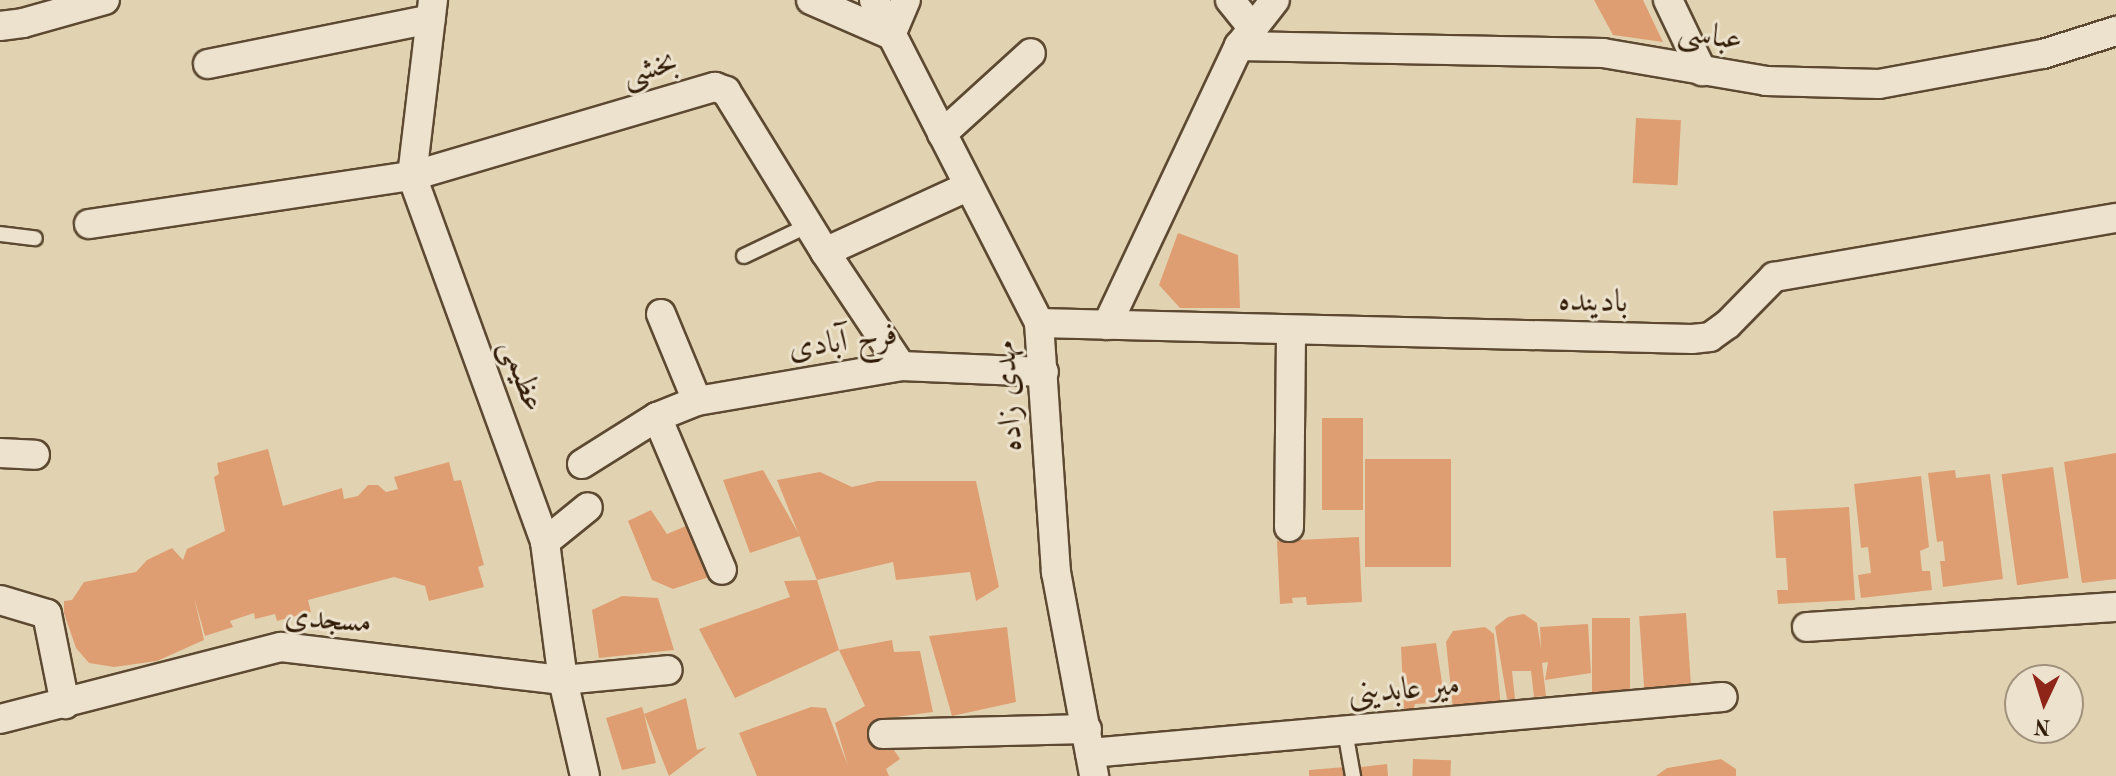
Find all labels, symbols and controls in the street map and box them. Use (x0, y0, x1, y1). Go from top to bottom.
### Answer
street label: عباسی (1675, 13, 1745, 61)
street label: بخشی (618, 44, 682, 96)
street label: بادینده (1558, 283, 1628, 323)
street label: فرح آبادی (786, 316, 900, 370)
street label: عظیمی (490, 335, 552, 417)
street label: مهدی زاده (987, 339, 1033, 453)
street label: مسجدی (283, 599, 373, 643)
north arrow (2004, 664, 2084, 744)
street label: میر عابدینی (1346, 667, 1462, 715)
text: N (2033, 714, 2052, 738)

